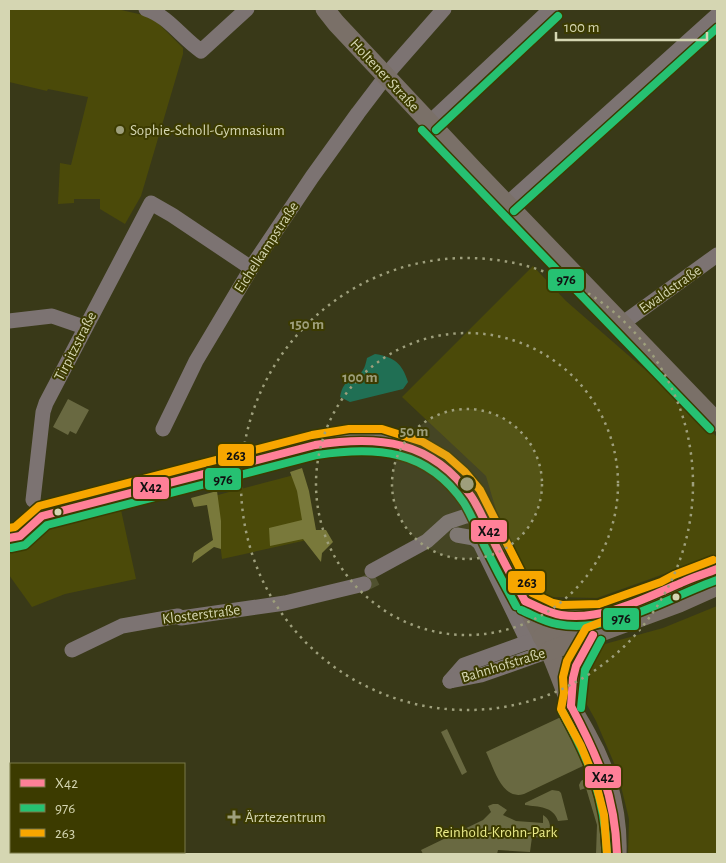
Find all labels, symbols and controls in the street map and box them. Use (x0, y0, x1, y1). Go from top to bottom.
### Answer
scale bar (556, 10, 707, 42)
text: 100 m (564, 20, 599, 35)
street label: Holtener Straße (347, 36, 422, 115)
place label: Sophie-Scholl-Gymnasium (130, 123, 285, 138)
marker: Sophie-Scholl-Gymnasium (114, 124, 126, 136)
street label: Eichelkampstraße (231, 199, 301, 295)
street label: Ewaldstraße (636, 263, 704, 316)
line badge: 976 (547, 268, 585, 292)
text: 976 (556, 273, 576, 287)
street label: Tirpitzstraße (52, 309, 99, 383)
text: 150 m (290, 317, 324, 332)
text: 100 m (342, 370, 378, 385)
text: 50 m (400, 424, 428, 439)
line badge: 263 (217, 443, 255, 467)
text: 263 (226, 449, 246, 463)
line badge: 976 (204, 467, 242, 491)
text: 976 (213, 473, 233, 487)
centre of rings (458, 475, 476, 493)
line badge: X42 (132, 476, 170, 500)
text: X42 (140, 481, 163, 495)
unlabelled marker (53, 507, 63, 517)
line badge: X42 (470, 519, 508, 543)
text: X42 (478, 525, 501, 539)
line badge: 263 (507, 570, 546, 594)
text: 263 (517, 576, 537, 590)
unlabelled marker (671, 592, 681, 602)
street label: Klosterstraße (161, 602, 241, 627)
line badge: 976 (602, 607, 640, 631)
text: 976 (611, 612, 631, 626)
street label: Bahnhofstraße (459, 646, 547, 685)
legend (10, 763, 185, 853)
line badge: X42 (584, 765, 622, 789)
text: X42 (592, 771, 615, 785)
text: X42 (55, 776, 78, 791)
text: 976 (55, 801, 75, 816)
place label: Ärztezentrum (245, 809, 326, 825)
marker: Ärztezentrum (227, 810, 241, 824)
park label: Reinhold-Krohn-Park (435, 825, 557, 840)
text: 263 (55, 826, 75, 841)

